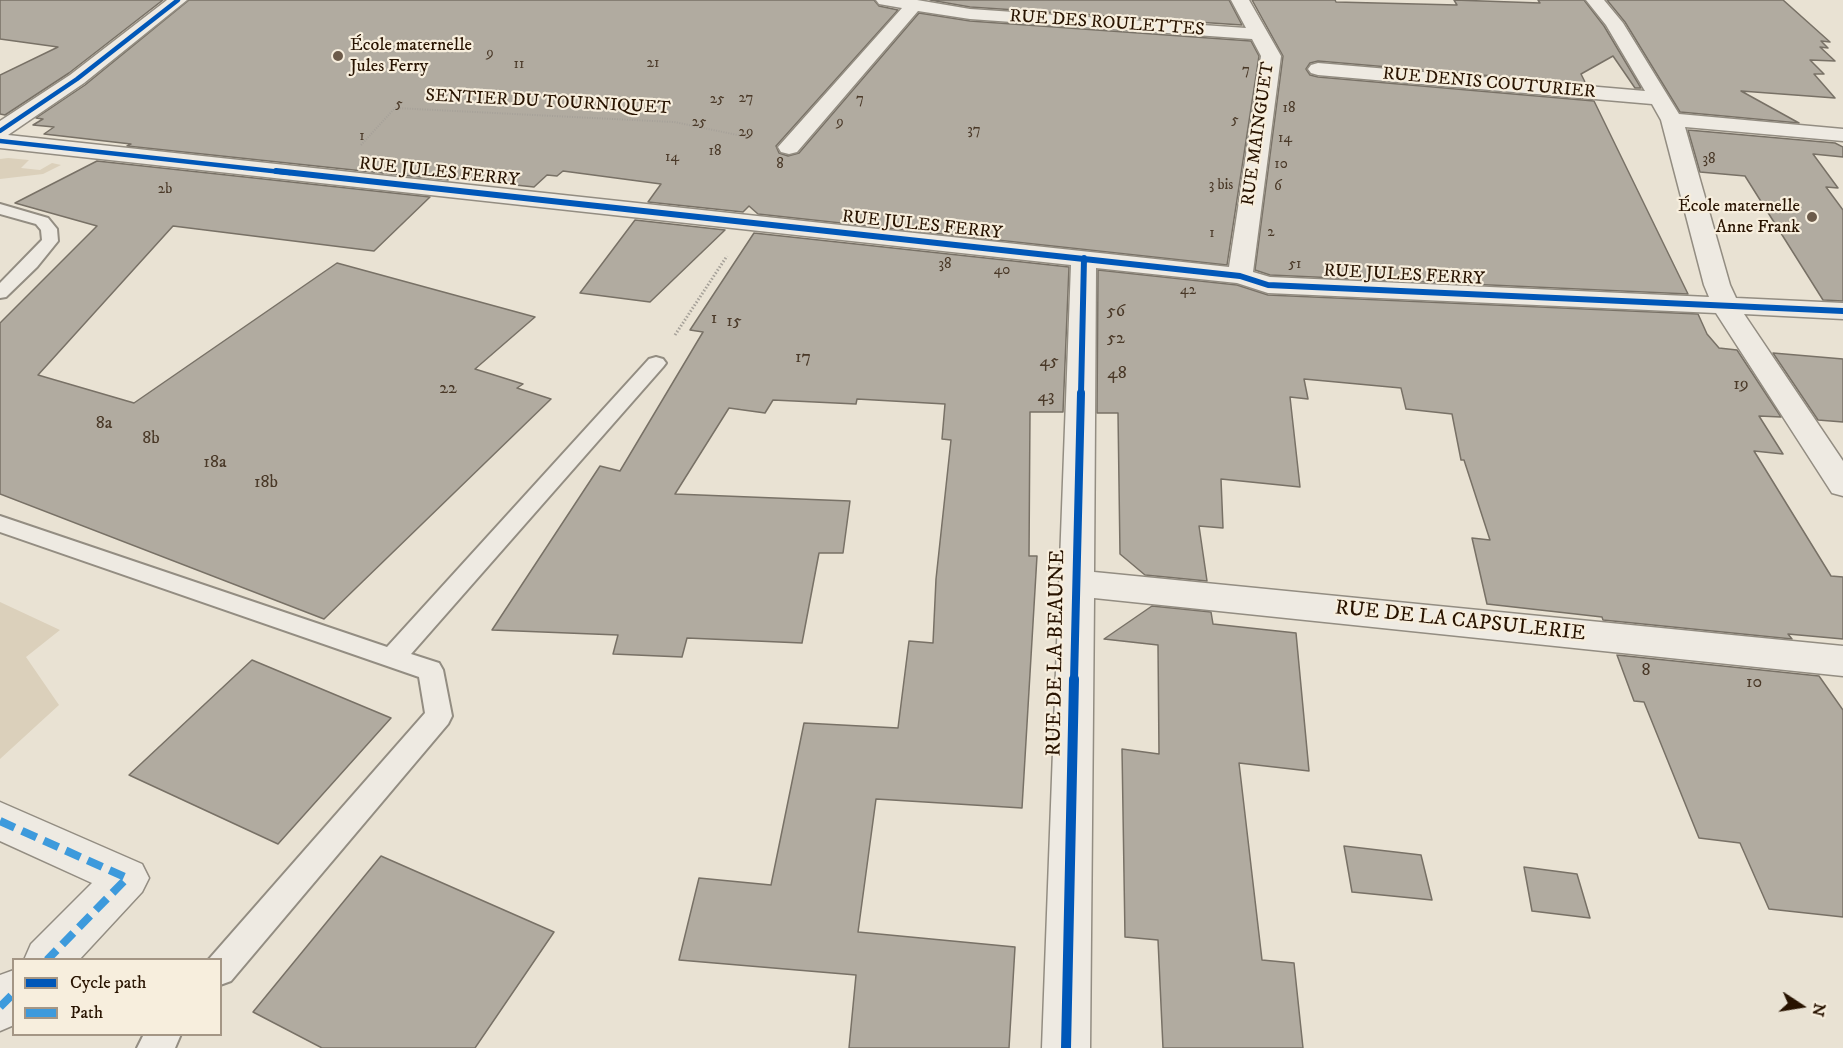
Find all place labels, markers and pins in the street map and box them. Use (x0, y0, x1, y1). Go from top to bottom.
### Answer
place label: École maternelle Jules Ferry (350, 35, 472, 78)
marker: École maternelle Jules Ferry (331, 49, 345, 63)
place label: École maternelle Anne Frank (1678, 196, 1800, 238)
marker: École maternelle Anne Frank (1805, 210, 1819, 224)

